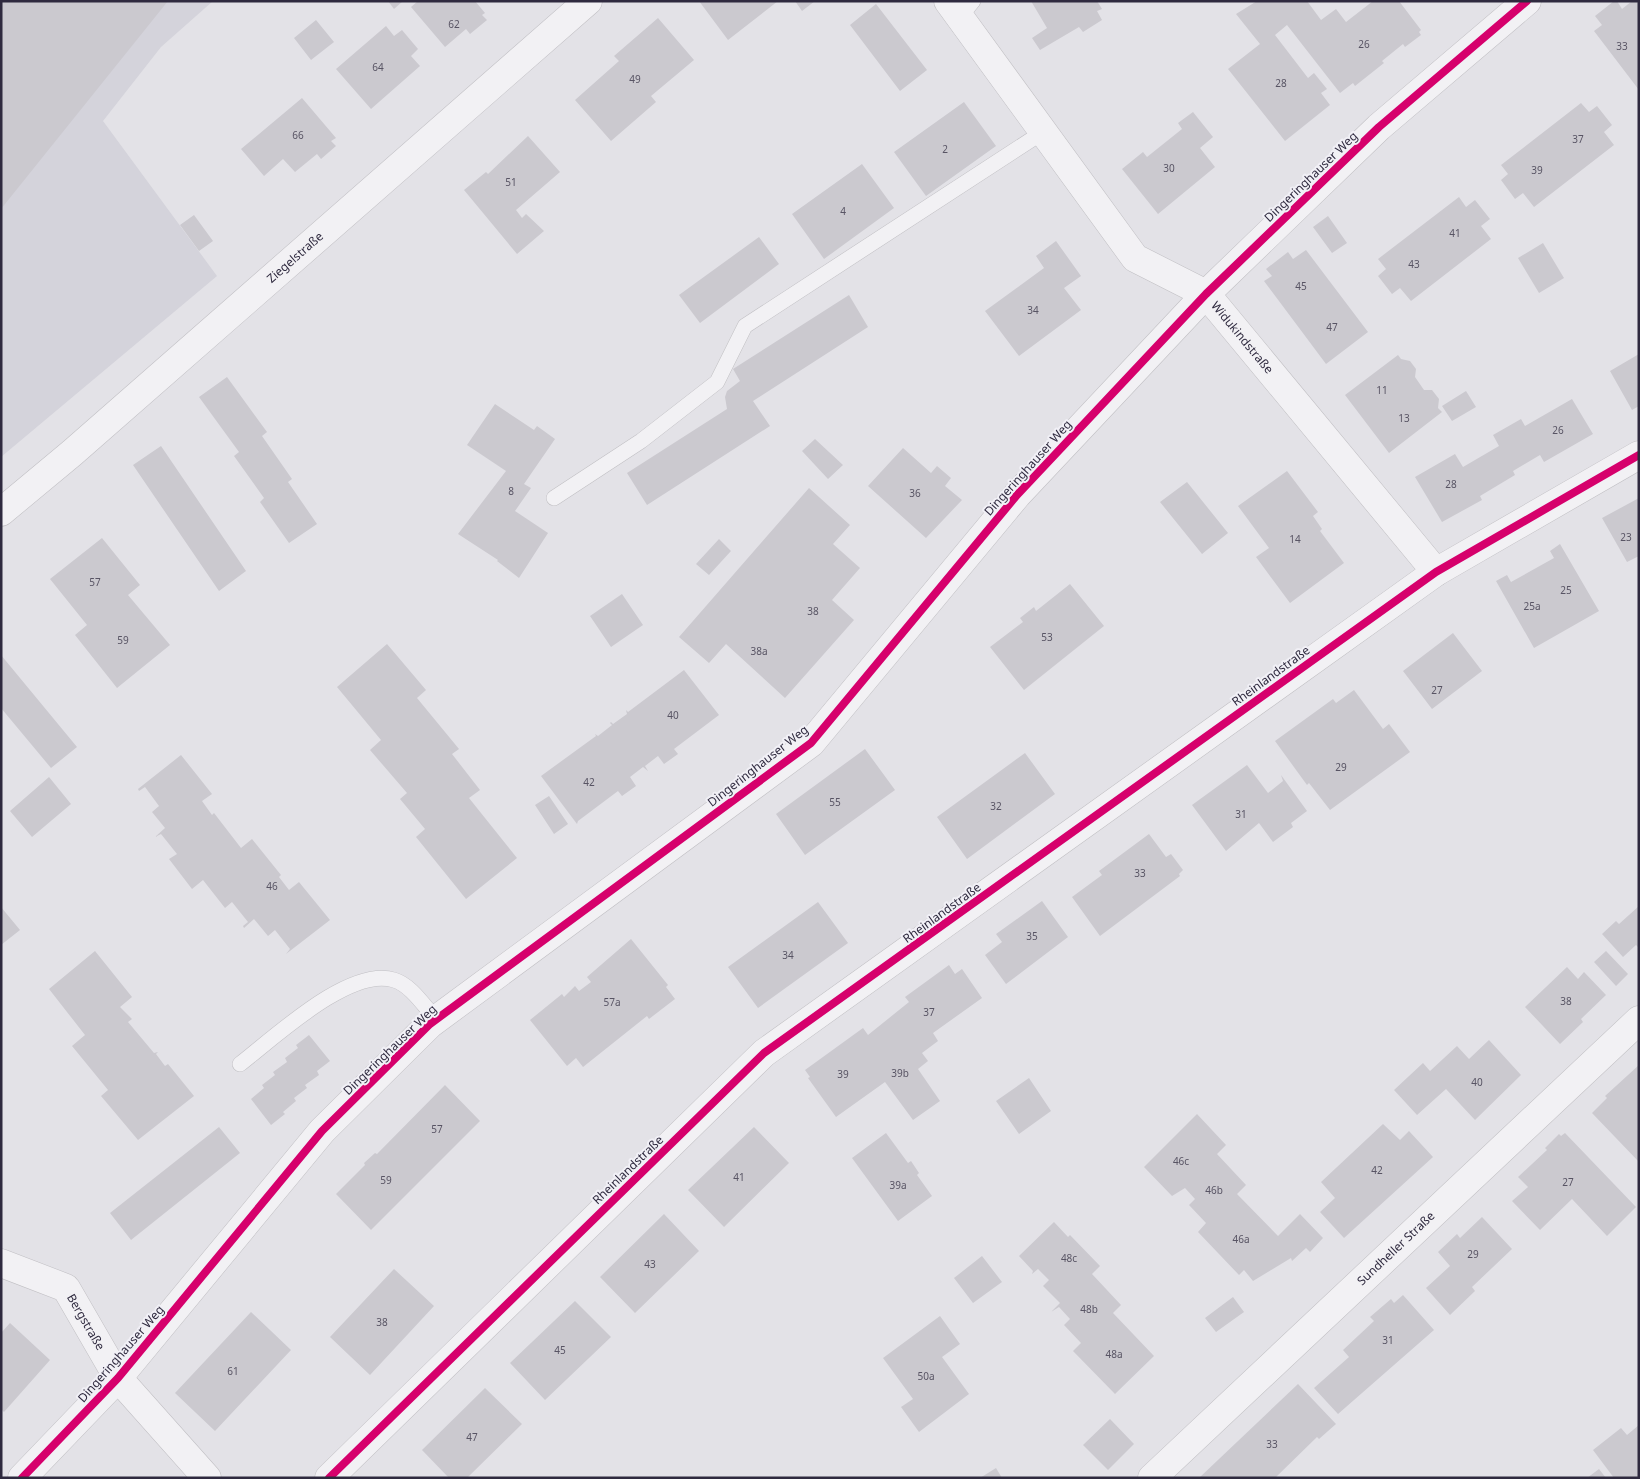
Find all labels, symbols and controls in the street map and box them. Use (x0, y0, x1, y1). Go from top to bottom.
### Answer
house number: 62 (448, 17, 460, 31)
house number: 26 (1358, 37, 1370, 51)
house number: 33 (1616, 39, 1628, 53)
house number: 64 (372, 60, 384, 74)
house number: 49 (629, 72, 641, 86)
house number: 28 (1275, 76, 1287, 90)
house number: 66 (292, 128, 304, 142)
street label: Dingeringhauser Weg (1260, 128, 1361, 226)
house number: 37 (1572, 132, 1584, 146)
house number: 2 (942, 142, 948, 156)
house number: 30 (1163, 161, 1175, 175)
house number: 39 (1531, 163, 1543, 177)
house number: 51 (505, 175, 517, 189)
house number: 4 (840, 204, 846, 218)
house number: 41 (1449, 226, 1461, 240)
street label: Ziegelstraße (263, 228, 327, 287)
house number: 43 (1408, 257, 1420, 271)
house number: 45 (1295, 279, 1307, 293)
street label: Widukindstraße (1207, 297, 1278, 377)
house number: 34 (1027, 303, 1039, 317)
house number: 47 (1326, 320, 1338, 334)
house number: 11 (1376, 383, 1388, 397)
house number: 13 (1398, 411, 1410, 425)
street label: Dingeringhauser Weg (980, 416, 1075, 519)
house number: 26 (1552, 423, 1564, 437)
house number: 28 (1445, 477, 1457, 491)
house number: 8 (508, 484, 514, 498)
house number: 36 (909, 486, 921, 500)
house number: 23 (1620, 530, 1632, 544)
house number: 14 (1289, 532, 1301, 546)
house number: 57 (89, 575, 101, 589)
house number: 25 (1560, 583, 1572, 597)
house number: 25a (1523, 599, 1541, 613)
house number: 38 (807, 604, 819, 618)
house number: 53 (1041, 630, 1053, 644)
house number: 59 (117, 633, 129, 647)
street label: Rheinlandstraße (1228, 641, 1313, 710)
house number: 38a (750, 644, 768, 658)
house number: 27 (1431, 683, 1443, 697)
house number: 40 (667, 708, 679, 722)
street label: Dingeringhauser Weg (704, 721, 812, 810)
house number: 29 (1335, 760, 1347, 774)
house number: 42 (583, 775, 595, 789)
house number: 55 (829, 795, 841, 809)
house number: 32 (990, 799, 1002, 813)
house number: 31 (1235, 807, 1247, 821)
house number: 33 (1134, 866, 1146, 880)
street label: Rheinlandstraße (899, 878, 984, 947)
house number: 46 (266, 879, 278, 893)
house number: 35 (1026, 929, 1038, 943)
house number: 34 (782, 948, 794, 962)
house number: 38 (1560, 994, 1572, 1008)
house number: 57a (603, 995, 621, 1009)
street label: Dingeringhauser Weg (339, 1001, 440, 1099)
house number: 37 (923, 1005, 935, 1019)
house number: 39b (891, 1066, 909, 1080)
house number: 39 (837, 1067, 849, 1081)
house number: 40 (1471, 1075, 1483, 1089)
house number: 57 (431, 1122, 443, 1136)
street label: Rheinlandstraße (588, 1131, 667, 1208)
house number: 46c (1173, 1154, 1189, 1168)
house number: 42 (1371, 1163, 1383, 1177)
house number: 41 (733, 1170, 745, 1184)
house number: 59 (380, 1173, 392, 1187)
house number: 27 (1562, 1175, 1574, 1189)
house number: 39a (889, 1178, 907, 1192)
house number: 46b (1205, 1183, 1223, 1197)
street label: Sundheller Straße (1353, 1207, 1438, 1289)
house number: 46a (1232, 1232, 1250, 1246)
house number: 29 (1467, 1247, 1479, 1261)
house number: 48c (1061, 1251, 1077, 1265)
house number: 43 (644, 1257, 656, 1271)
street label: Bergstraße (63, 1290, 109, 1353)
street label: Dingeringhauser Weg (74, 1301, 168, 1406)
house number: 48b (1080, 1302, 1098, 1316)
house number: 38 (376, 1315, 388, 1329)
house number: 31 (1382, 1333, 1394, 1347)
house number: 45 (554, 1343, 566, 1357)
house number: 48a (1105, 1347, 1123, 1361)
house number: 61 (227, 1364, 239, 1378)
house number: 50a (917, 1369, 935, 1383)
house number: 47 (466, 1430, 478, 1444)
house number: 33 (1266, 1437, 1278, 1451)

